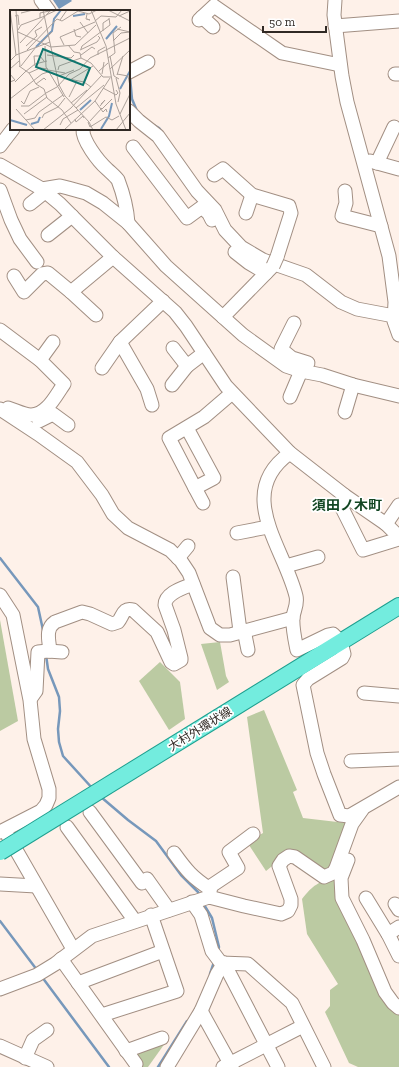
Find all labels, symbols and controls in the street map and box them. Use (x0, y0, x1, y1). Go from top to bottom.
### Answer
scale bar (263, 8, 326, 34)
inset map (10, 10, 130, 130)
text: 50 m (269, 15, 296, 29)
district label: 須田ノ木町 (312, 497, 382, 514)
street label: 大村外環状線 (166, 704, 234, 754)

